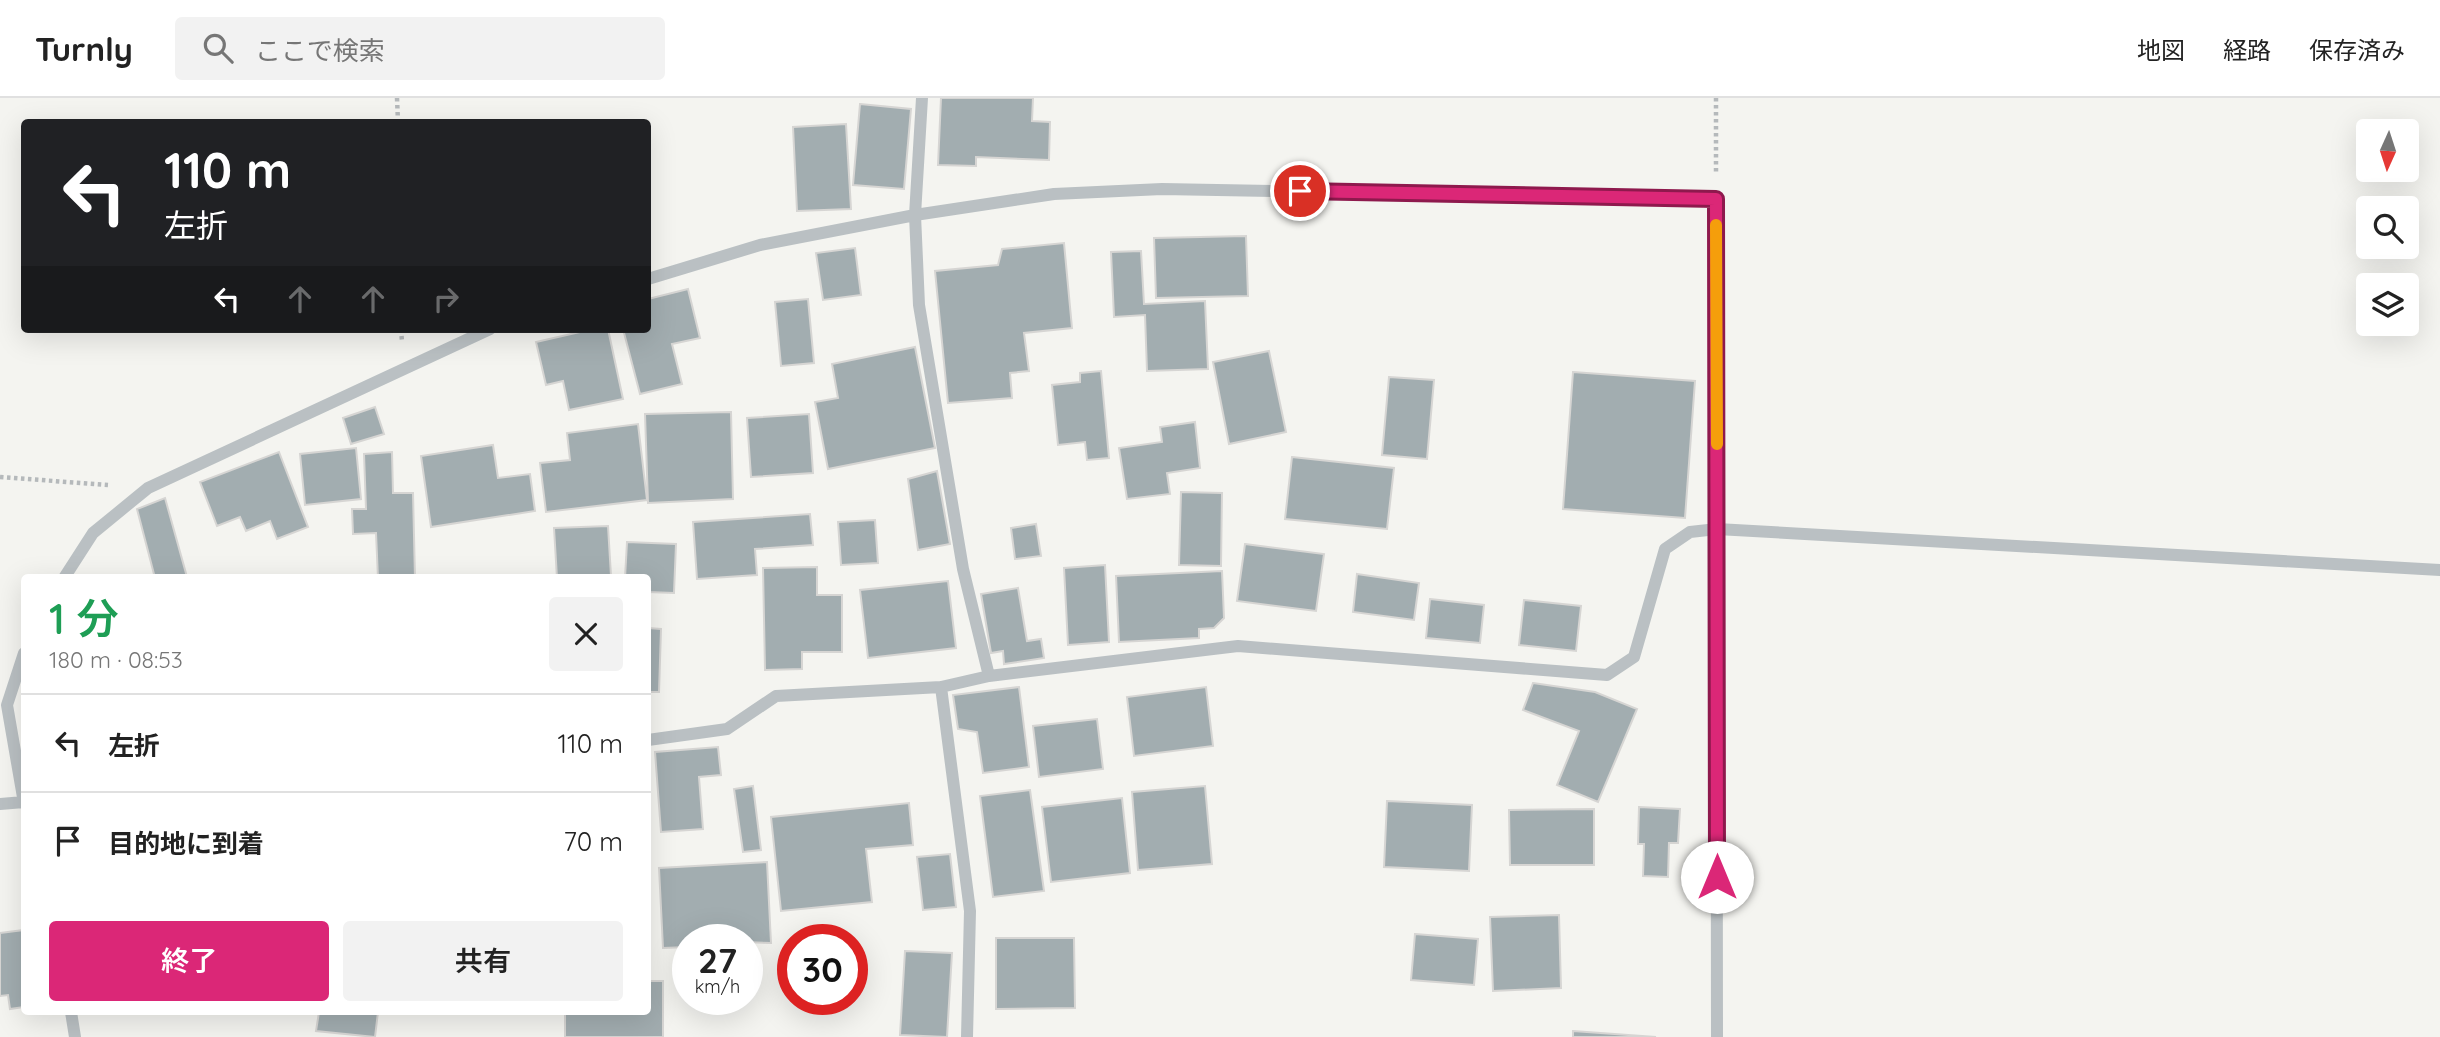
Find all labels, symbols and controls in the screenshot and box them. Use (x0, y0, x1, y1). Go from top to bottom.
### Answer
search box (175, 17, 665, 80)
text: Turnly (35, 28, 133, 69)
icon: search (199, 29, 237, 67)
text: ここで検索 (255, 34, 385, 67)
text: 地図 (2137, 35, 2185, 65)
text: 経路 (2223, 35, 2271, 65)
text: 保存済み (2309, 35, 2405, 65)
north arrow (2356, 119, 2418, 182)
map controls (2356, 119, 2419, 336)
text: 110 m (164, 139, 291, 200)
icon: left (49, 147, 140, 238)
pin (1270, 161, 1330, 221)
icon: arrive (1281, 172, 1319, 210)
button: search (2356, 196, 2419, 259)
text: 左折 (164, 205, 228, 245)
button: layers (2356, 273, 2419, 336)
icon: left (208, 280, 246, 318)
icon: ahead (281, 280, 319, 318)
icon: ahead (354, 280, 392, 318)
icon: right (427, 280, 465, 318)
text: 1 分 (49, 592, 119, 645)
button: close (549, 597, 623, 671)
text: 180 m · 08:53 (49, 645, 183, 674)
icon: left (49, 724, 87, 762)
text: 110 m (557, 727, 623, 760)
text: 左折 (108, 729, 160, 762)
icon: arrive (49, 822, 87, 860)
text: 70 m (563, 825, 623, 858)
text: 目的地に到着 (108, 827, 264, 860)
position arrow (1680, 840, 1754, 914)
button: 終了 (49, 921, 329, 1001)
button: 共有 (343, 921, 623, 1001)
speed limit sign: 30 (777, 924, 868, 1015)
text: 27 (698, 938, 737, 982)
text: km/h (695, 975, 740, 998)

